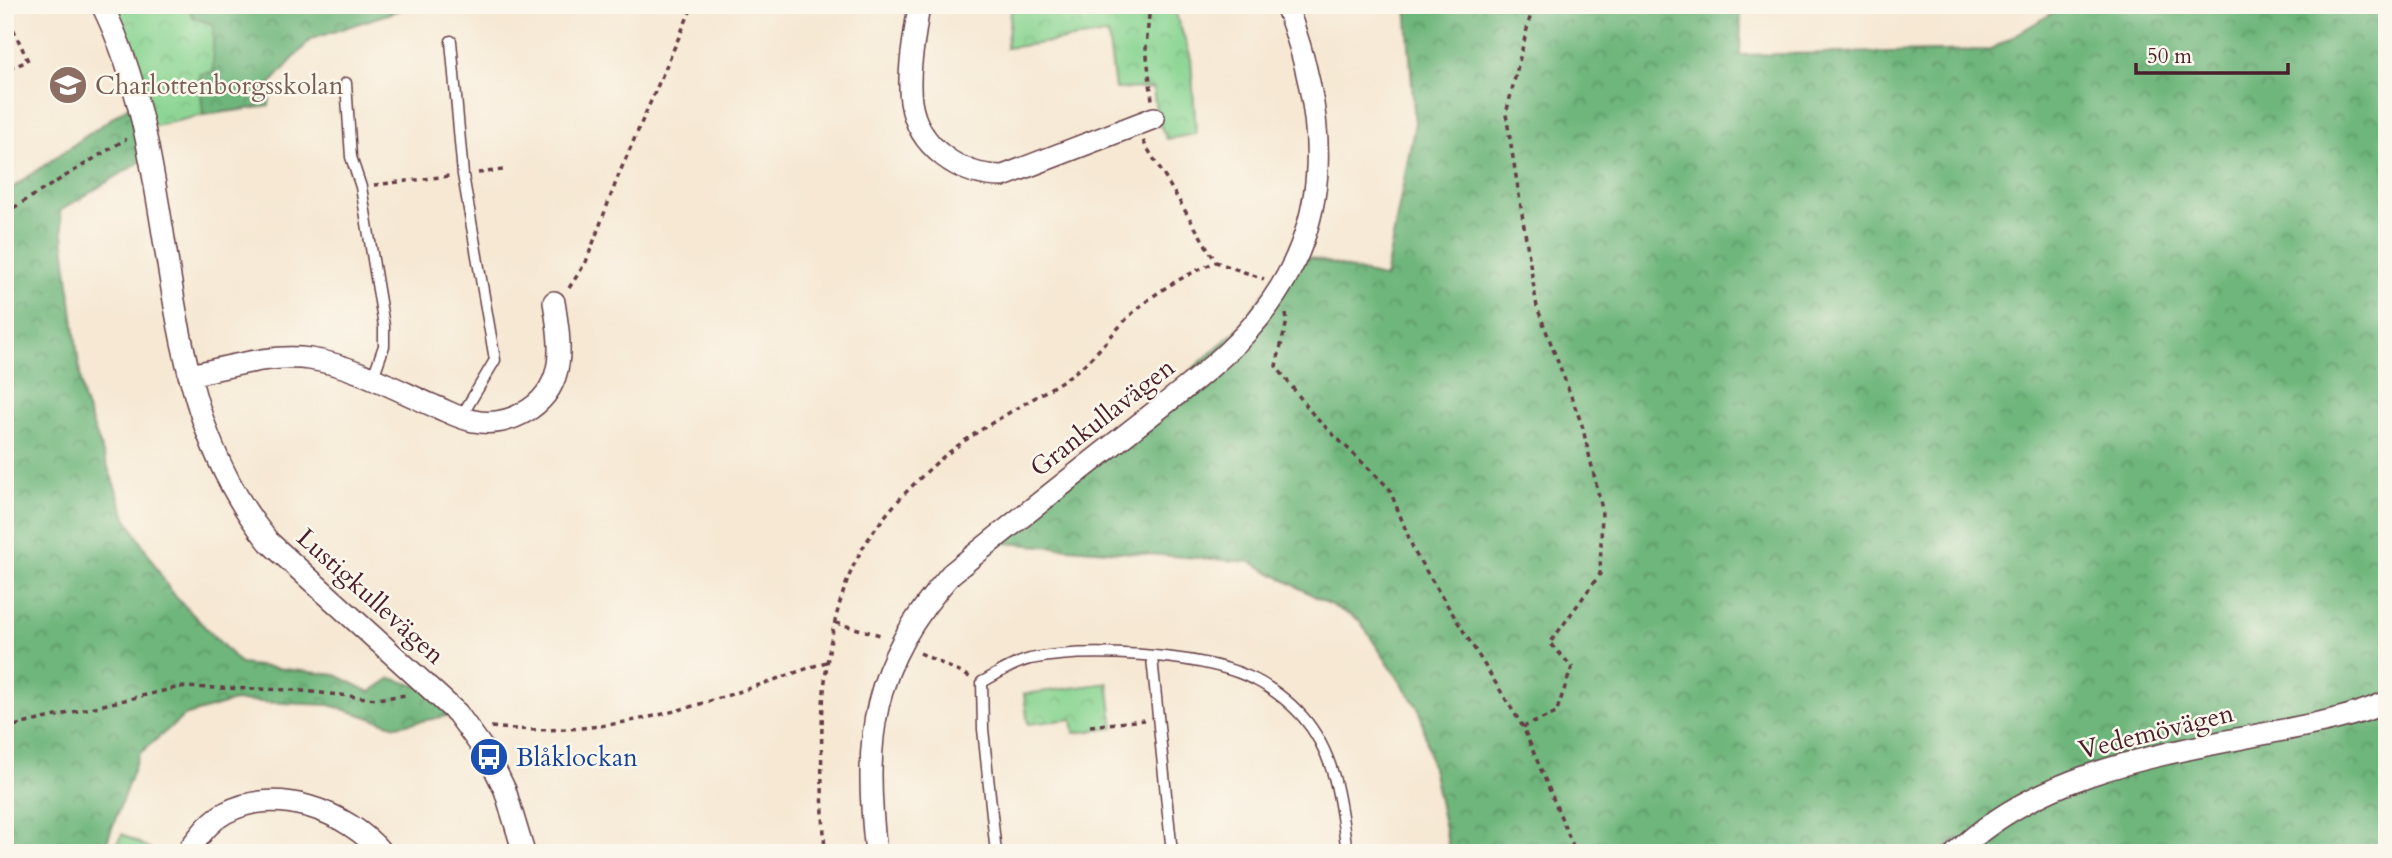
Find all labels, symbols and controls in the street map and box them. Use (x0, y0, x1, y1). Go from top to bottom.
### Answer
scale bar (2136, 32, 2289, 76)
text: 50 m (2147, 42, 2192, 71)
school or university icon: Charlottenborgsskolan (47, 64, 89, 106)
place label: Charlottenborgsskolan (95, 68, 344, 103)
street label: Grankullavägen (1023, 350, 1182, 485)
street label: Lustigkullevägen (289, 521, 452, 672)
street label: Vedemövägen (2075, 695, 2237, 768)
bus stop icon: Blåklockan (468, 736, 510, 778)
place label: Blåklockan (516, 740, 638, 775)

